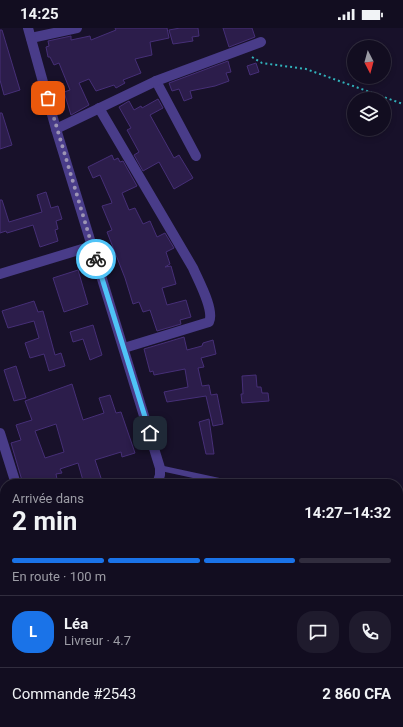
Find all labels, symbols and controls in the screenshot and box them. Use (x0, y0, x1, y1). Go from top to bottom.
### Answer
text: 14:25 (20, 5, 59, 23)
north arrow (347, 40, 391, 84)
map controls (347, 40, 391, 136)
pin (31, 81, 65, 115)
icon: bag (37, 87, 59, 109)
button: layers (347, 92, 391, 136)
courier (76, 239, 116, 279)
icon: bike (85, 248, 107, 270)
pin (133, 416, 167, 450)
icon: home (139, 422, 161, 444)
text: Arrivée dans (12, 491, 84, 506)
text: 14:27–14:32 (304, 504, 391, 522)
text: 2 min (12, 506, 77, 536)
text: En route · 100 m (12, 569, 106, 584)
button: chat (297, 611, 339, 653)
button: phone (349, 611, 391, 653)
text: Léa (64, 615, 88, 633)
text: L (29, 623, 37, 641)
text: Livreur · 4.7 (64, 633, 131, 648)
text: Commande #2543 (12, 685, 136, 703)
text: 2 860 CFA (322, 685, 391, 703)

